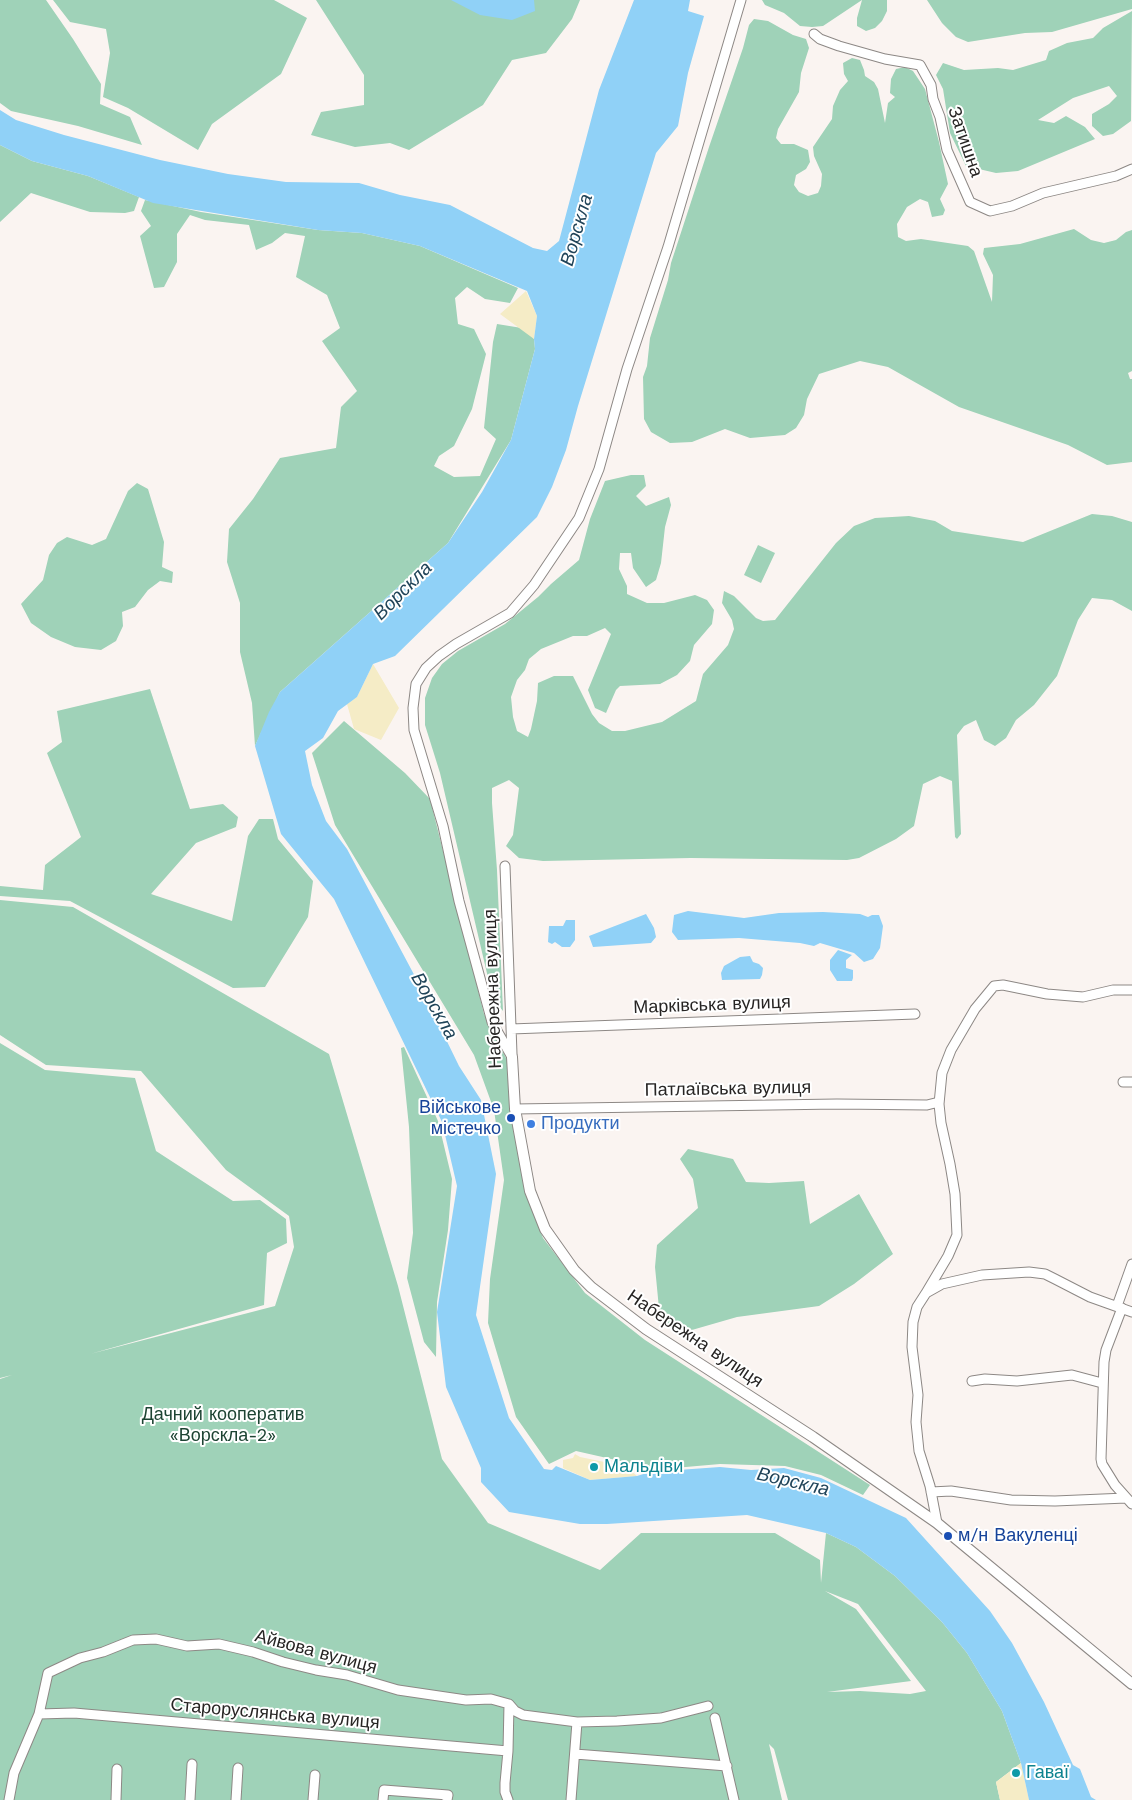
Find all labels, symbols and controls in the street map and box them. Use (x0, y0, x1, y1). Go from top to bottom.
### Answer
street label: Затишна (943, 104, 987, 180)
water label: Ворскла (556, 192, 598, 268)
water label: Ворскла (369, 557, 437, 625)
street label: Набережна вулиця (479, 909, 507, 1069)
water label: Ворскла (406, 968, 462, 1044)
street label: Марківська вулиця (633, 991, 791, 1019)
street label: Патлаївська вулиця (645, 1077, 811, 1101)
place label: Військове містечко (419, 1097, 501, 1140)
marker: Військове містечко (505, 1112, 517, 1124)
place label: Продукти (541, 1113, 619, 1135)
marker: Продукти (525, 1118, 537, 1130)
street label: Набережна вулиця (623, 1285, 767, 1393)
park label: Дачний кооператив «Ворскла-2» (142, 1404, 304, 1446)
place label: Мальдіви (604, 1456, 683, 1478)
marker: Мальдіви (588, 1461, 600, 1473)
water label: Ворскла (755, 1463, 831, 1501)
place label: м/н Вакуленці (958, 1525, 1078, 1547)
marker: м/н Вакуленці (942, 1530, 954, 1542)
street label: Айвова вулиця (253, 1625, 379, 1679)
street label: Староруслянська вулиця (169, 1694, 381, 1734)
place label: Гаваї (1026, 1762, 1069, 1784)
marker: Гаваї (1010, 1767, 1022, 1779)

